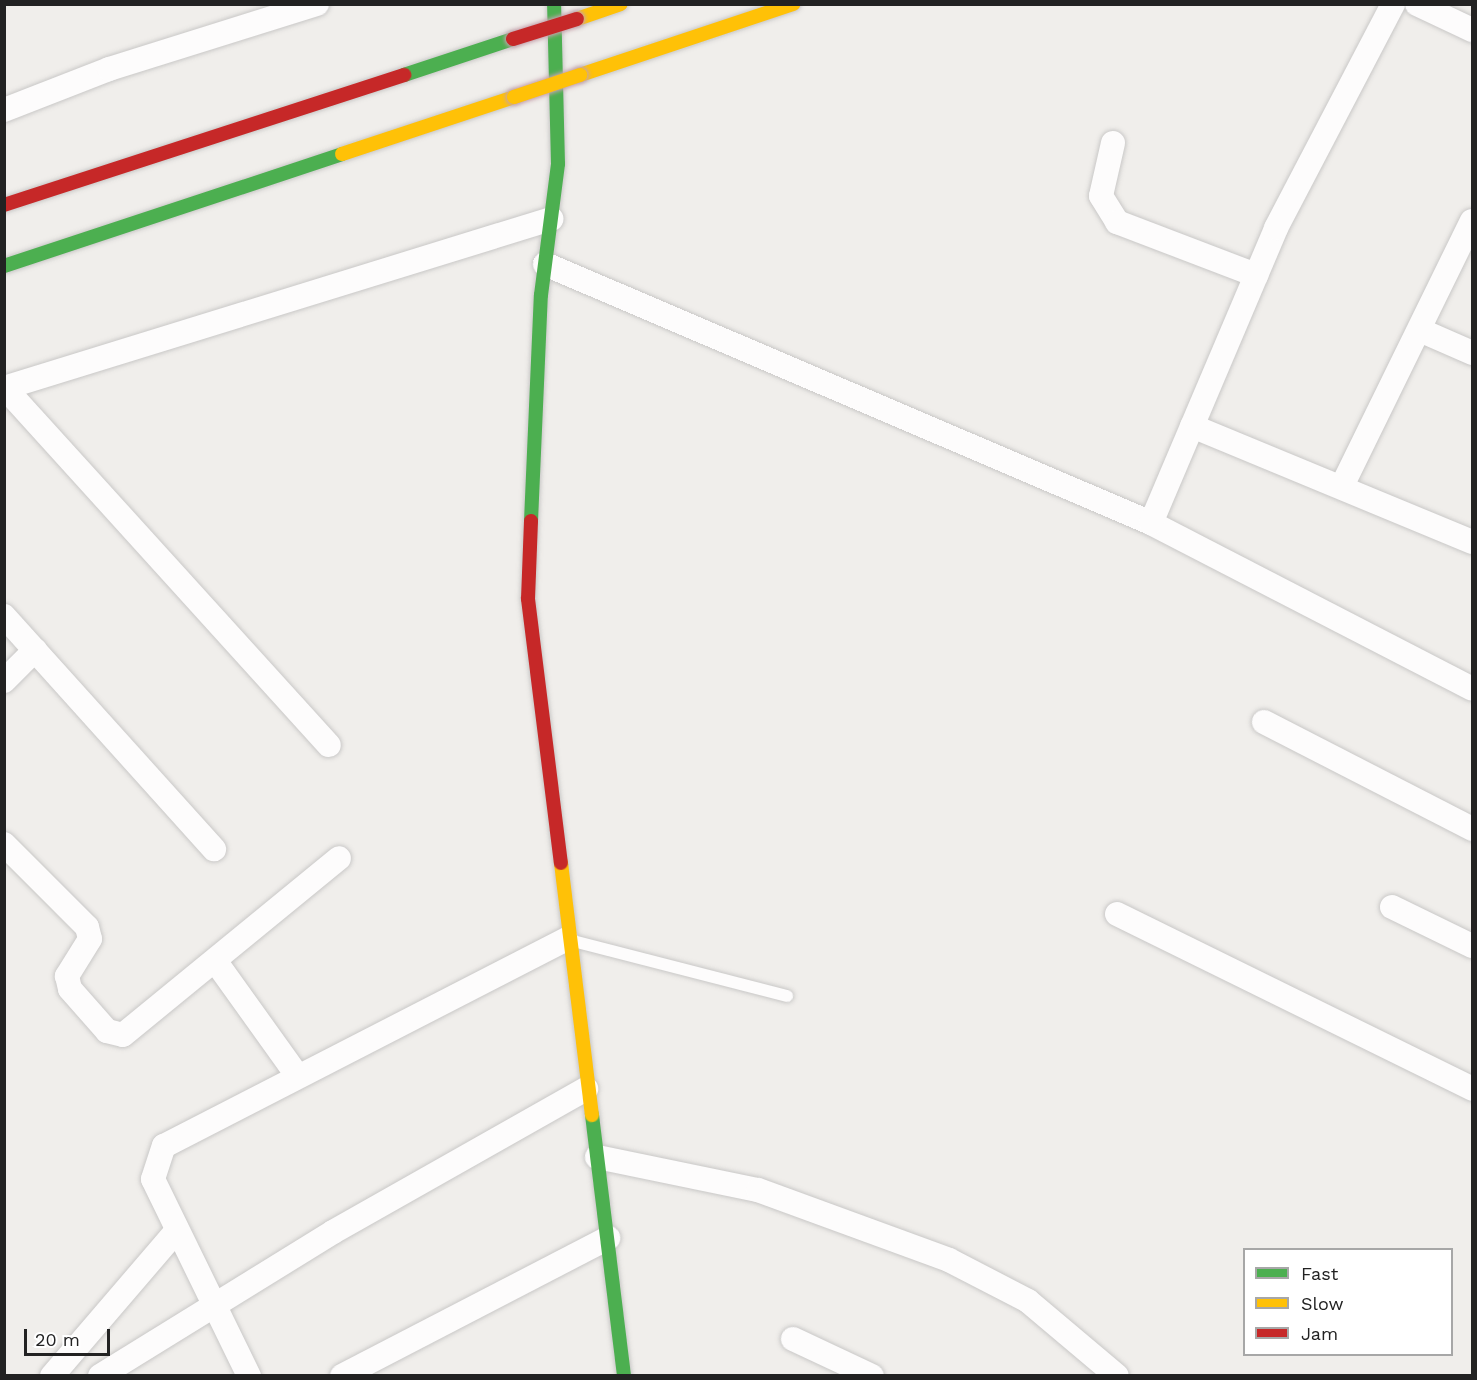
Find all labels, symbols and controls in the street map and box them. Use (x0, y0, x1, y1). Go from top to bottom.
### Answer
legend (1243, 1248, 1453, 1356)
text: Fast (1301, 1263, 1338, 1284)
text: Slow (1301, 1293, 1344, 1314)
scale bar (27, 1317, 112, 1355)
text: Jam (1301, 1323, 1338, 1344)
text: 20 m (35, 1329, 80, 1350)

